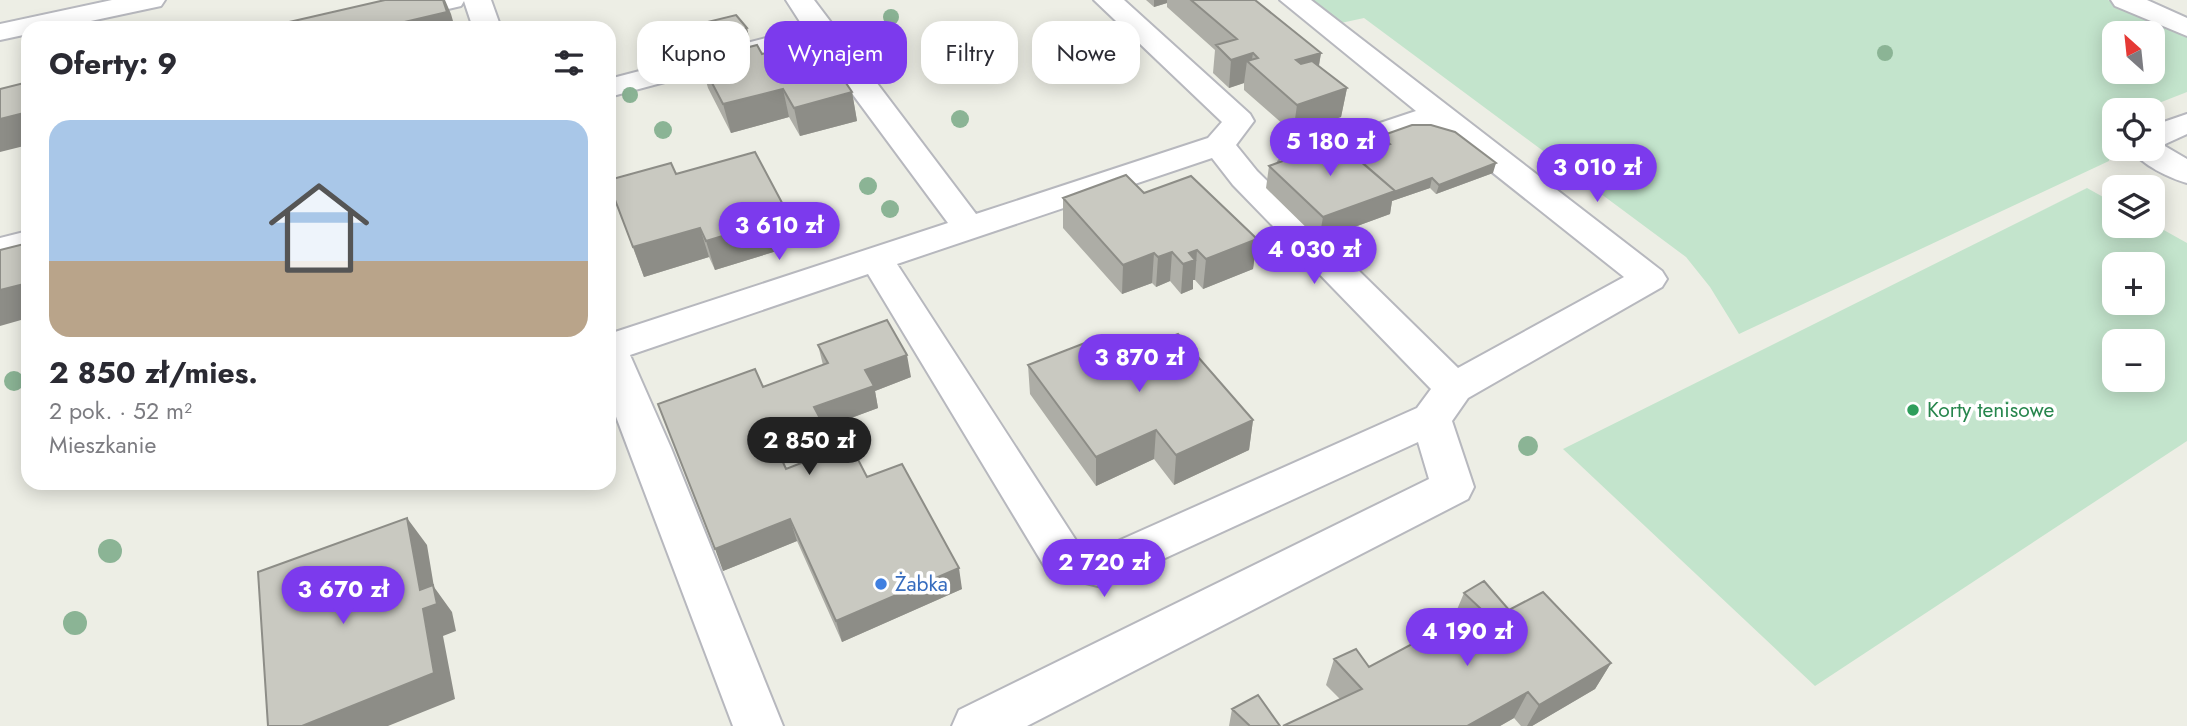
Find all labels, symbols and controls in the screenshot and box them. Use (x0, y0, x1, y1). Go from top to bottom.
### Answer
chip: Kupno (637, 21, 750, 84)
chip: Wynajem (764, 21, 907, 84)
chip: Filtry (921, 21, 1018, 84)
chip: Nowe (1032, 21, 1140, 84)
north arrow (2102, 21, 2165, 84)
map controls (2102, 21, 2165, 392)
text: Oferty: 9 (49, 42, 177, 85)
icon: filters (550, 44, 588, 82)
button: locate (2102, 98, 2165, 161)
pin: 5 180 zł (1258, 118, 1402, 178)
text: 5 180 zł (1286, 124, 1374, 158)
pin: 3 010 zł (1525, 144, 1669, 204)
text: 3 010 zł (1553, 150, 1641, 184)
icon: home (256, 165, 382, 291)
button: layers (2102, 175, 2165, 238)
pin: 3 610 zł (707, 202, 851, 262)
text: 3 610 zł (735, 208, 823, 242)
pin: 4 030 zł (1242, 226, 1386, 286)
text: 4 030 zł (1268, 232, 1360, 266)
button: + (2102, 252, 2165, 315)
button: − (2102, 329, 2165, 392)
pin: 3 870 zł (1067, 334, 1211, 394)
text: 3 870 zł (1094, 340, 1184, 374)
text: 2 850 zł/mies. (49, 351, 258, 394)
text: 2 pok. · 52 m² (49, 394, 192, 428)
place label: Korty tenisowe (1927, 395, 2054, 425)
marker: Korty tenisowe (1905, 402, 1921, 418)
pin: 2 850 zł (737, 418, 881, 477)
text: 2 850 zł (763, 423, 855, 457)
text: Mieszkanie (49, 428, 156, 462)
pin: 2 720 zł (1032, 540, 1176, 599)
text: 2 720 zł (1058, 545, 1150, 579)
pin: 3 670 zł (271, 566, 415, 626)
place label: Żabka (895, 569, 948, 599)
text: 3 670 zł (298, 572, 388, 606)
marker: Żabka (873, 576, 889, 592)
pin: 4 190 zł (1395, 608, 1539, 668)
text: 4 190 zł (1422, 614, 1512, 648)

